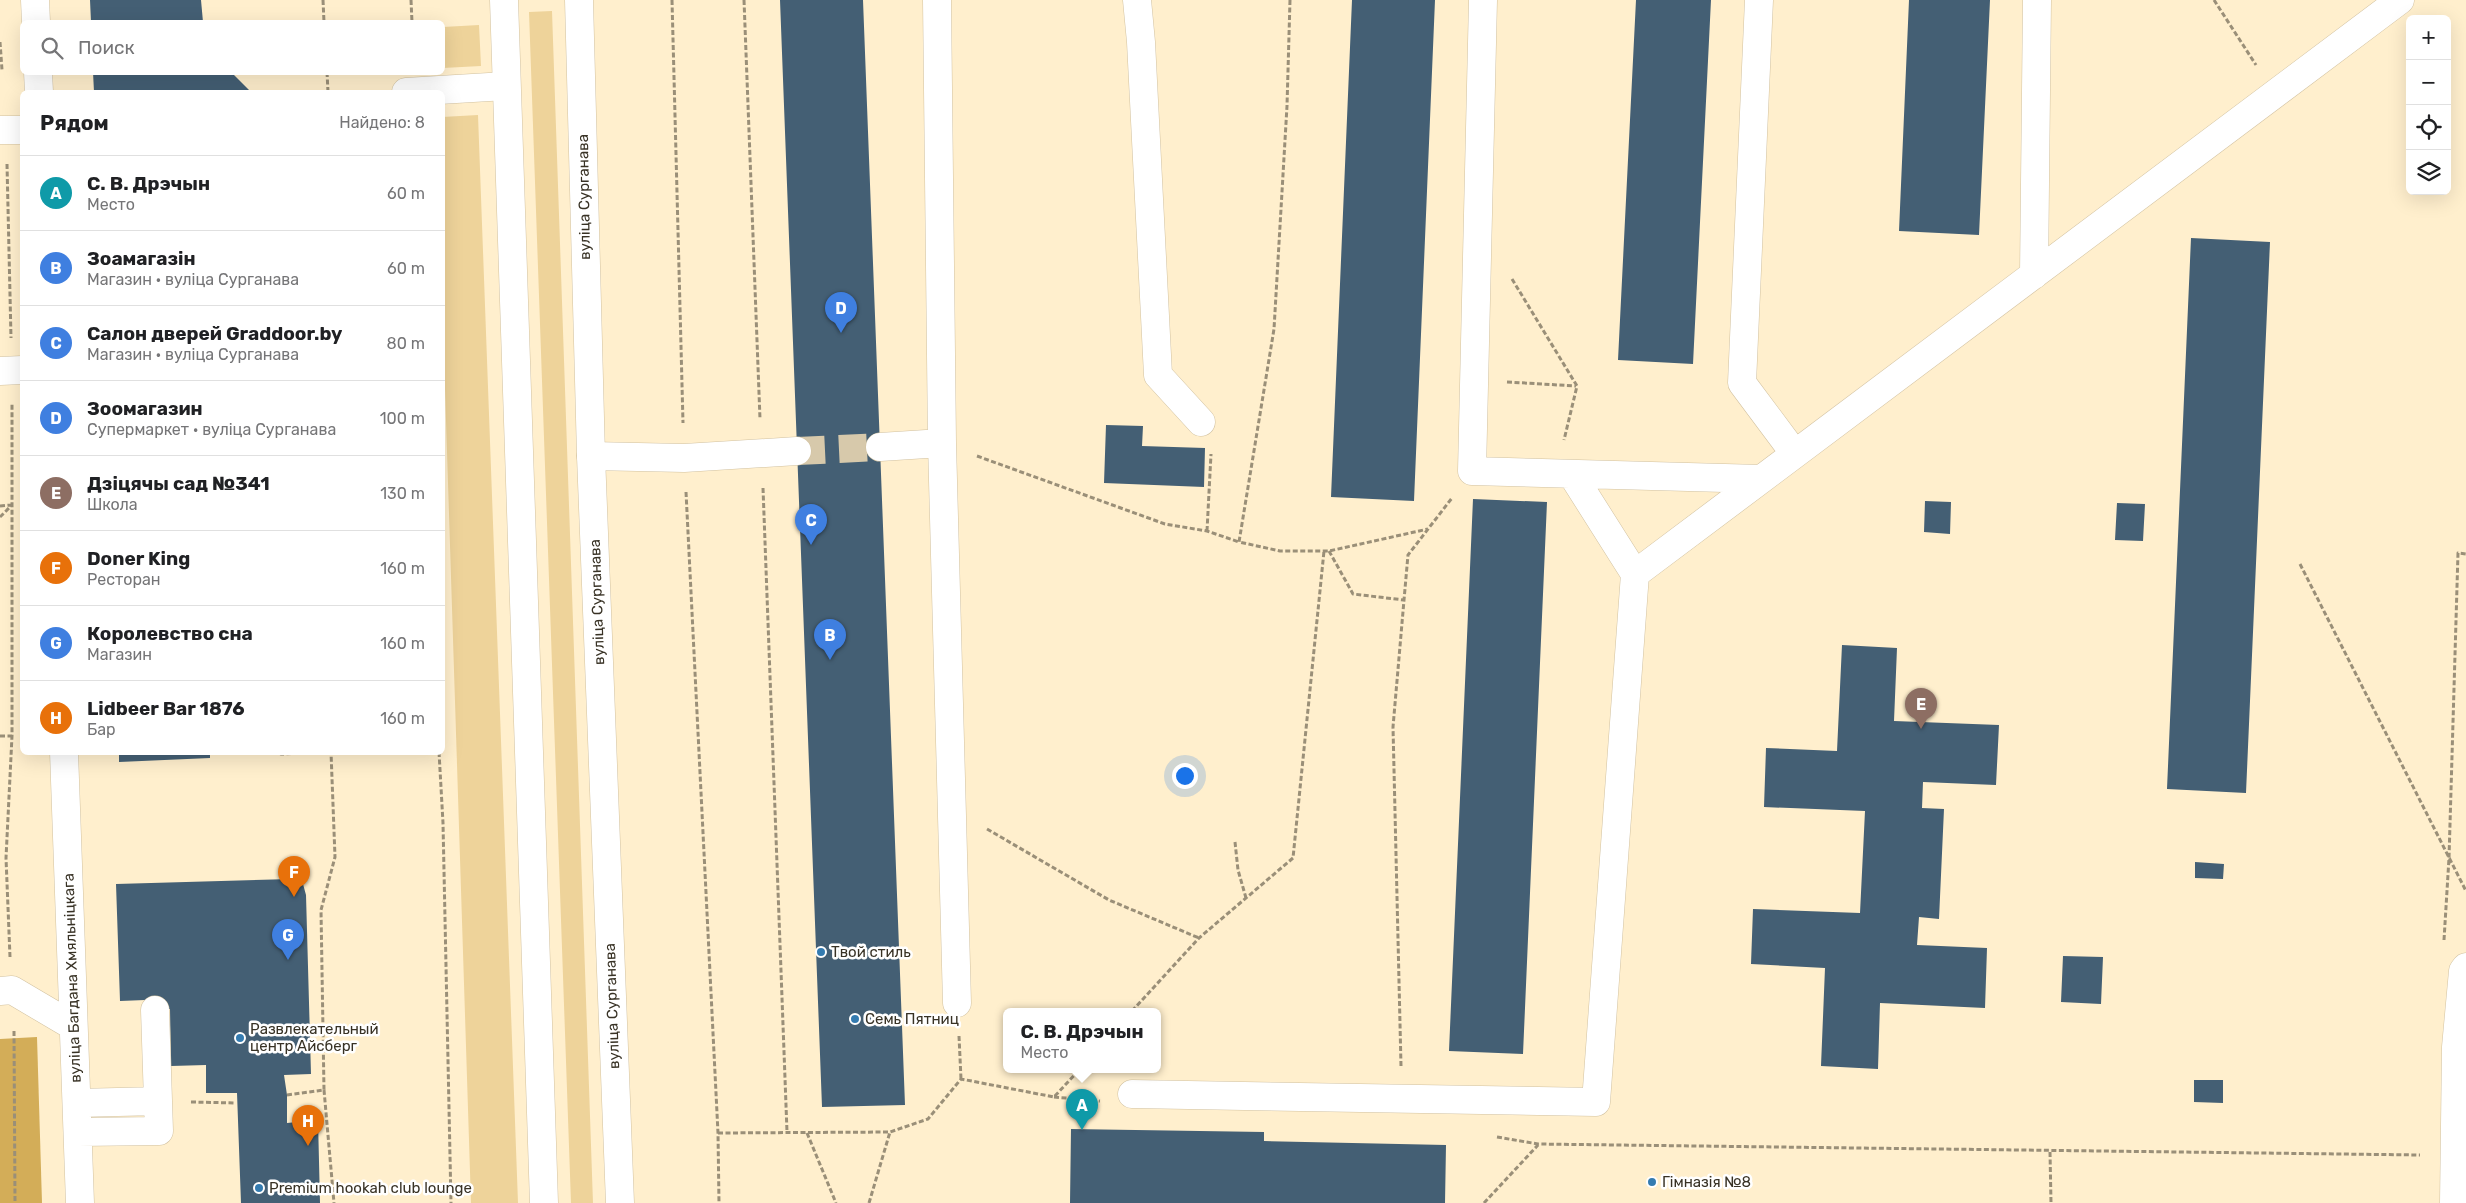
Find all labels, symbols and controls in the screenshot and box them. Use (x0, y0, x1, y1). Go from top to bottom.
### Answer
map controls (2406, 15, 2451, 195)
button: + (2406, 15, 2451, 60)
search box (20, 20, 445, 75)
icon: search (38, 34, 66, 62)
text: Поиск (78, 36, 135, 59)
button: − (2406, 60, 2451, 105)
button: locate (2406, 105, 2451, 150)
text: Рядом (40, 110, 109, 135)
text: Найдено: 8 (339, 113, 425, 132)
street label: вуліца Сурганава (574, 134, 594, 260)
button: layers (2406, 150, 2451, 195)
text: С. В. Дрэчын (87, 172, 210, 195)
text: A (50, 184, 62, 203)
text: 60 m (387, 184, 425, 203)
text: Место (87, 195, 135, 214)
text: Зоамагазін (87, 247, 196, 270)
text: B (50, 259, 62, 278)
text: 60 m (387, 259, 425, 278)
text: Магазин · вуліца Сурганава (87, 270, 299, 289)
pin: D (825, 292, 857, 333)
text: Салон дверей Graddoor.by (87, 322, 342, 345)
text: C (50, 334, 62, 353)
text: 80 m (387, 334, 425, 353)
text: Магазин · вуліца Сурганава (87, 345, 299, 364)
text: Зоомагазин (87, 397, 203, 420)
text: D (50, 409, 62, 428)
text: 100 m (380, 409, 425, 428)
text: Супермаркет · вуліца Сурганава (87, 420, 336, 439)
text: Дзіцячы сад №341 (87, 472, 270, 495)
text: E (51, 484, 61, 503)
text: 130 m (380, 484, 425, 503)
text: Школа (87, 495, 138, 514)
pin: C (795, 504, 827, 545)
street label: вуліца Сурганава (586, 539, 608, 665)
text: Doner King (87, 547, 190, 570)
text: F (51, 559, 61, 578)
text: 160 m (380, 559, 425, 578)
text: Ресторан (87, 570, 161, 589)
pin: B (814, 619, 846, 660)
text: Королевство сна (87, 622, 253, 645)
text: G (50, 634, 62, 653)
text: 160 m (380, 634, 425, 653)
text: Магазин (87, 645, 152, 664)
pin: E (1905, 688, 1937, 729)
text: Lidbeer Bar 1876 (87, 697, 245, 720)
text: H (50, 709, 62, 728)
text: 160 m (380, 709, 425, 728)
text: Бар (87, 720, 116, 739)
your location (1172, 763, 1198, 789)
pin: F (278, 856, 310, 897)
street label: вуліца Багдана Хмяльніцкага (59, 873, 85, 1083)
pin: G (272, 919, 304, 960)
street label: вуліца Сурганава (601, 943, 623, 1069)
place label: Твой стиль (831, 943, 911, 961)
marker: Твой стиль (815, 946, 827, 958)
popup (1003, 1008, 1161, 1073)
place label: Семь Пятниц (865, 1010, 959, 1028)
marker: Семь Пятниц (849, 1013, 861, 1025)
place label: Развлекательный центр Айсберг (250, 1020, 379, 1055)
text: С. В. Дрэчын (1020, 1020, 1144, 1043)
marker: Развлекательный центр Айсберг (234, 1032, 246, 1044)
text: Место (1020, 1043, 1068, 1062)
pin: A (1066, 1089, 1098, 1130)
pin: H (292, 1105, 324, 1146)
place label: Гімназія №8 (1662, 1173, 1751, 1191)
marker: Гімназія №8 (1646, 1176, 1658, 1188)
place label: Premium hookah club lounge (269, 1179, 472, 1197)
marker: Premium hookah club lounge (253, 1182, 265, 1194)

